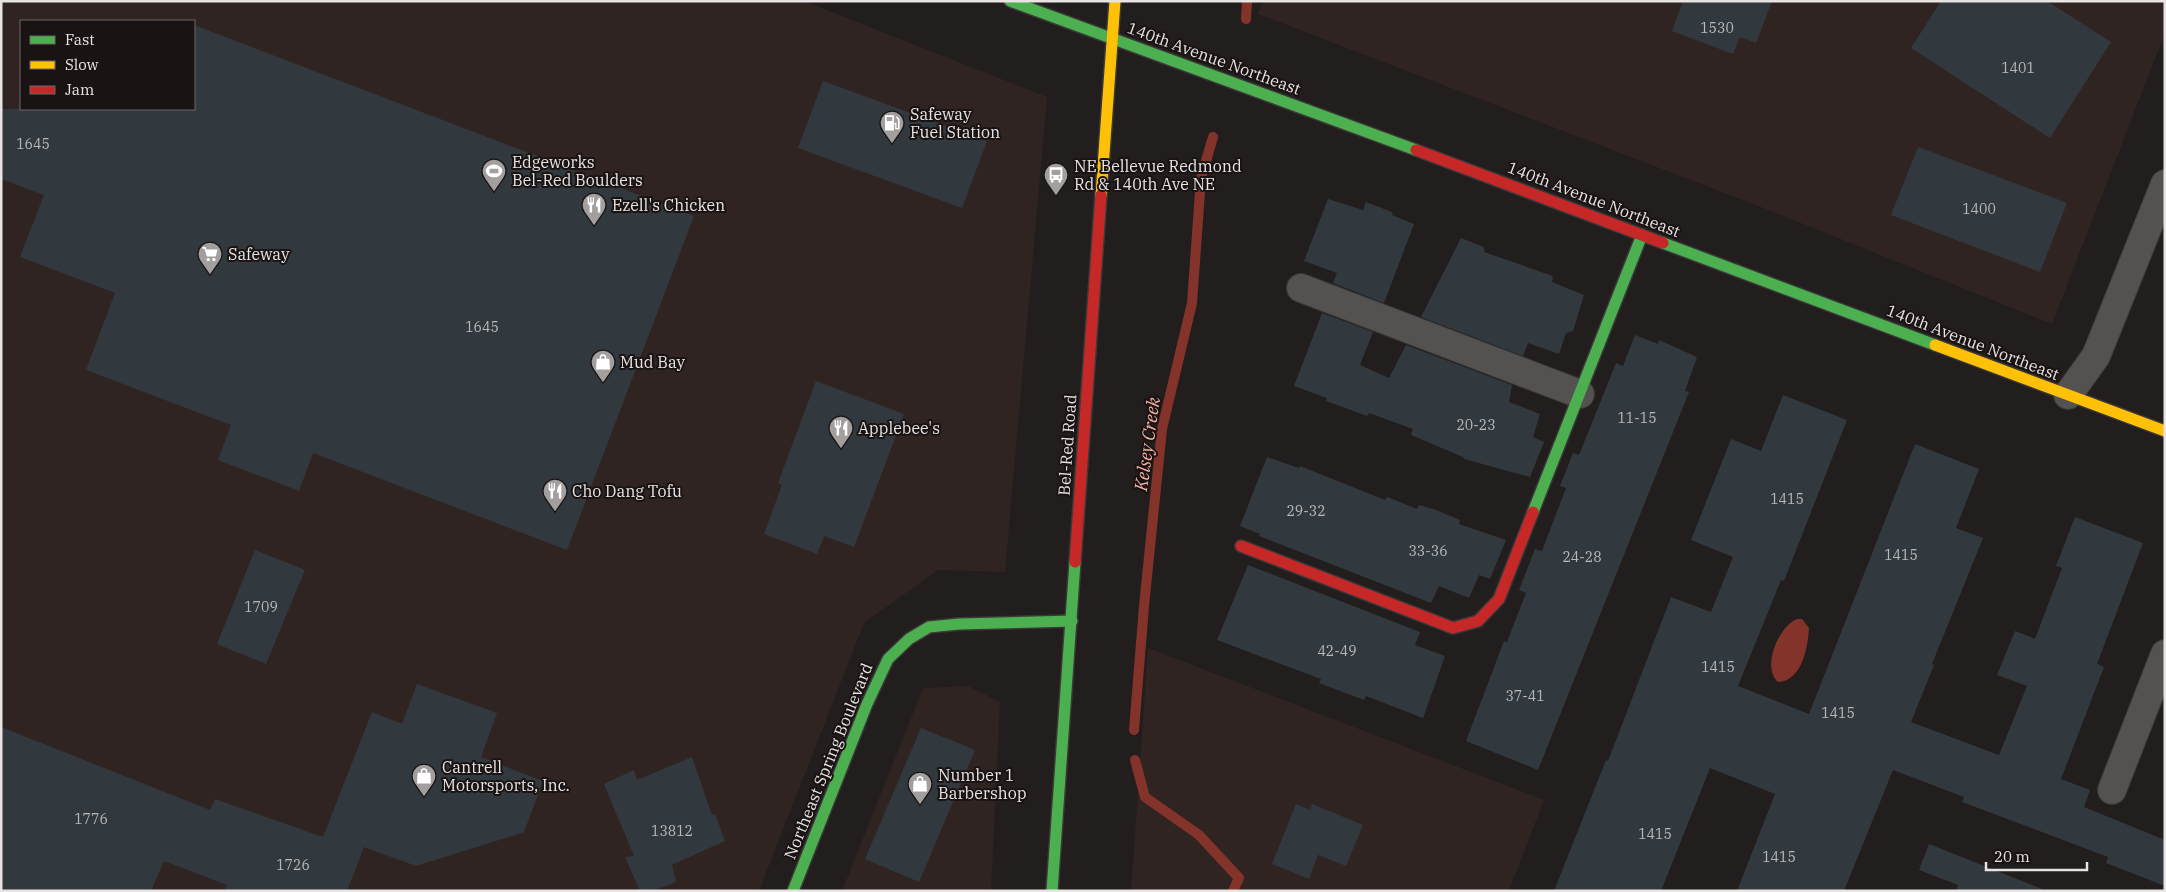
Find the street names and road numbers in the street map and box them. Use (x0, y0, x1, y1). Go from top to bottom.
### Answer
street label: 140th Avenue Northeast (1125, 17, 1304, 99)
street label: 140th Avenue Northeast (1505, 157, 1683, 241)
street label: 140th Avenue Northeast (1884, 300, 2062, 384)
street label: Bel-Red Road (1053, 394, 1081, 496)
street label: Northeast Spring Boulevard (779, 660, 877, 862)

